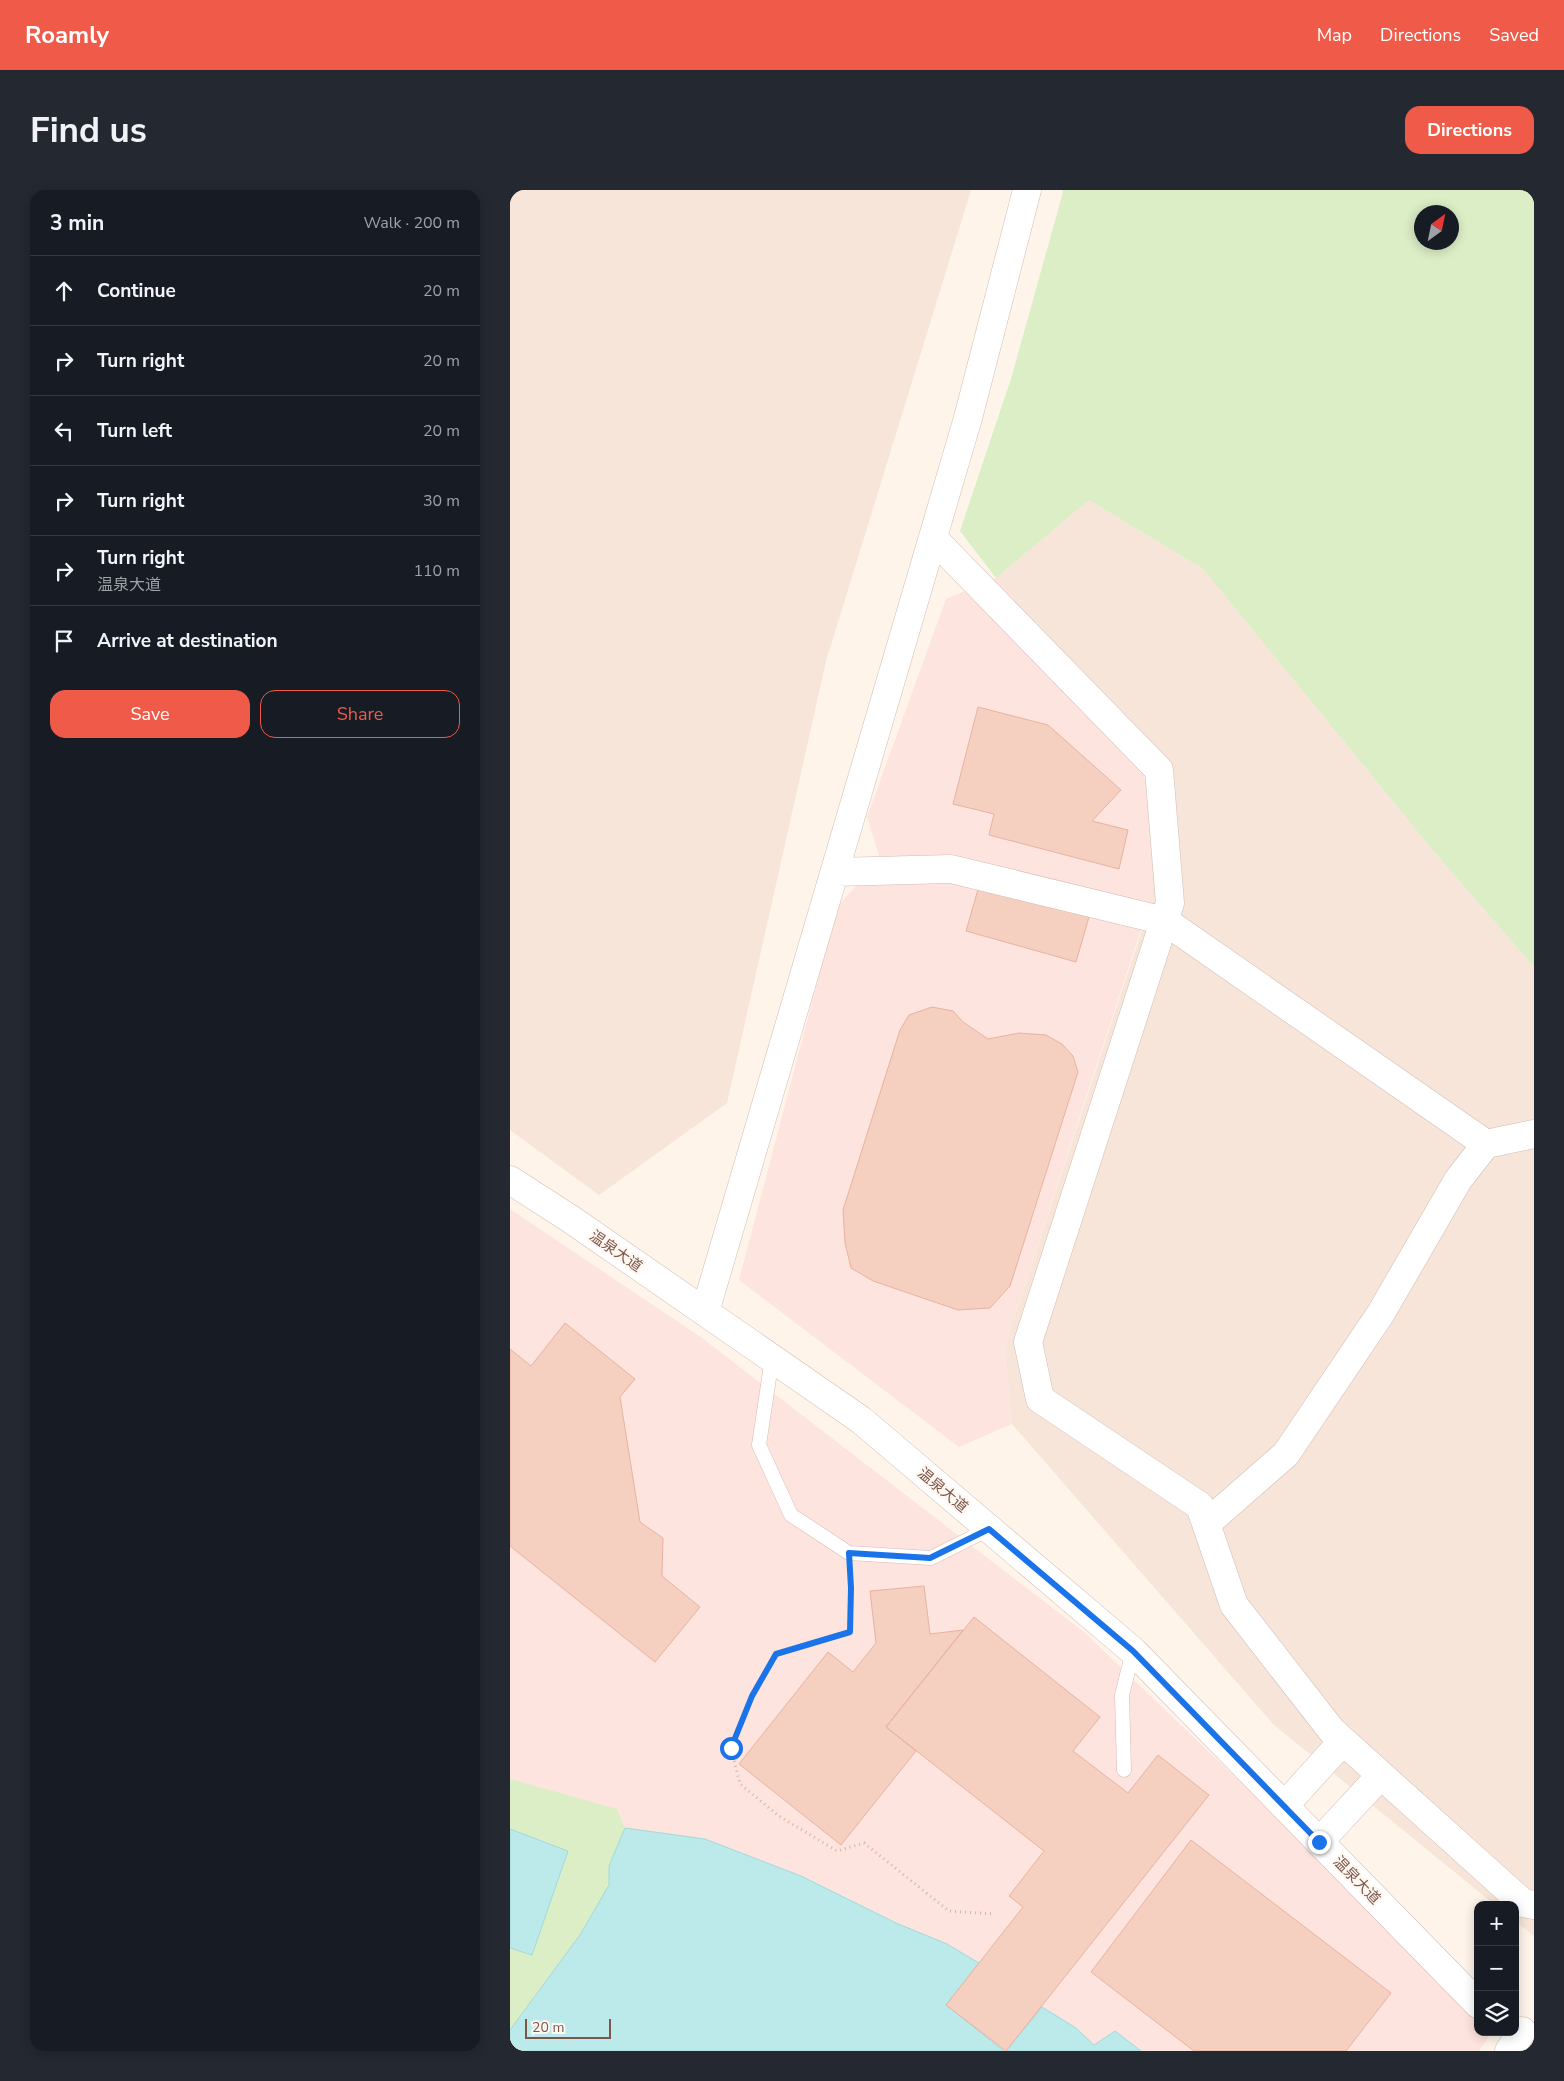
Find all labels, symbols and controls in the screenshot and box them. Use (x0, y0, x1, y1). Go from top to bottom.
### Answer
text: Roamly (25, 19, 109, 51)
text: Map (1317, 23, 1352, 47)
text: Directions (1380, 23, 1461, 47)
text: Saved (1489, 23, 1539, 47)
button: Directions (1405, 106, 1534, 154)
text: Find us (30, 107, 147, 154)
north arrow (1414, 205, 1459, 250)
text: 3 min (50, 209, 104, 237)
text: Walk · 200 m (364, 212, 460, 234)
icon: ahead (50, 277, 78, 305)
text: Continue (97, 278, 176, 304)
text: 20 m (423, 280, 460, 302)
icon: right (50, 347, 78, 375)
text: Turn right (97, 348, 184, 374)
text: 20 m (423, 350, 460, 372)
icon: left (50, 417, 78, 445)
text: Turn left (97, 418, 172, 444)
text: 20 m (423, 420, 460, 442)
icon: right (50, 487, 78, 515)
text: Turn right (97, 488, 184, 514)
text: 30 m (423, 490, 460, 512)
text: Turn right (97, 545, 184, 571)
icon: right (50, 557, 78, 585)
text: 110 m (413, 560, 460, 582)
text: 温泉大道 (97, 574, 161, 596)
icon: arrive (50, 627, 78, 655)
text: Arrive at destination (97, 628, 278, 654)
button: Save (50, 690, 250, 738)
button: Share (260, 690, 460, 738)
street label: 温泉大道 (586, 1226, 646, 1276)
street label: 温泉大道 (914, 1463, 972, 1517)
route start (720, 1737, 743, 1760)
route end (1308, 1831, 1331, 1854)
street label: 温泉大道 (1329, 1851, 1385, 1909)
map controls (1474, 1901, 1519, 2036)
button: + (1474, 1901, 1519, 1946)
button: − (1474, 1946, 1519, 1991)
button: layers (1474, 1991, 1519, 2036)
scale bar (525, 2016, 611, 2039)
text: 20 m (532, 2018, 564, 2037)

